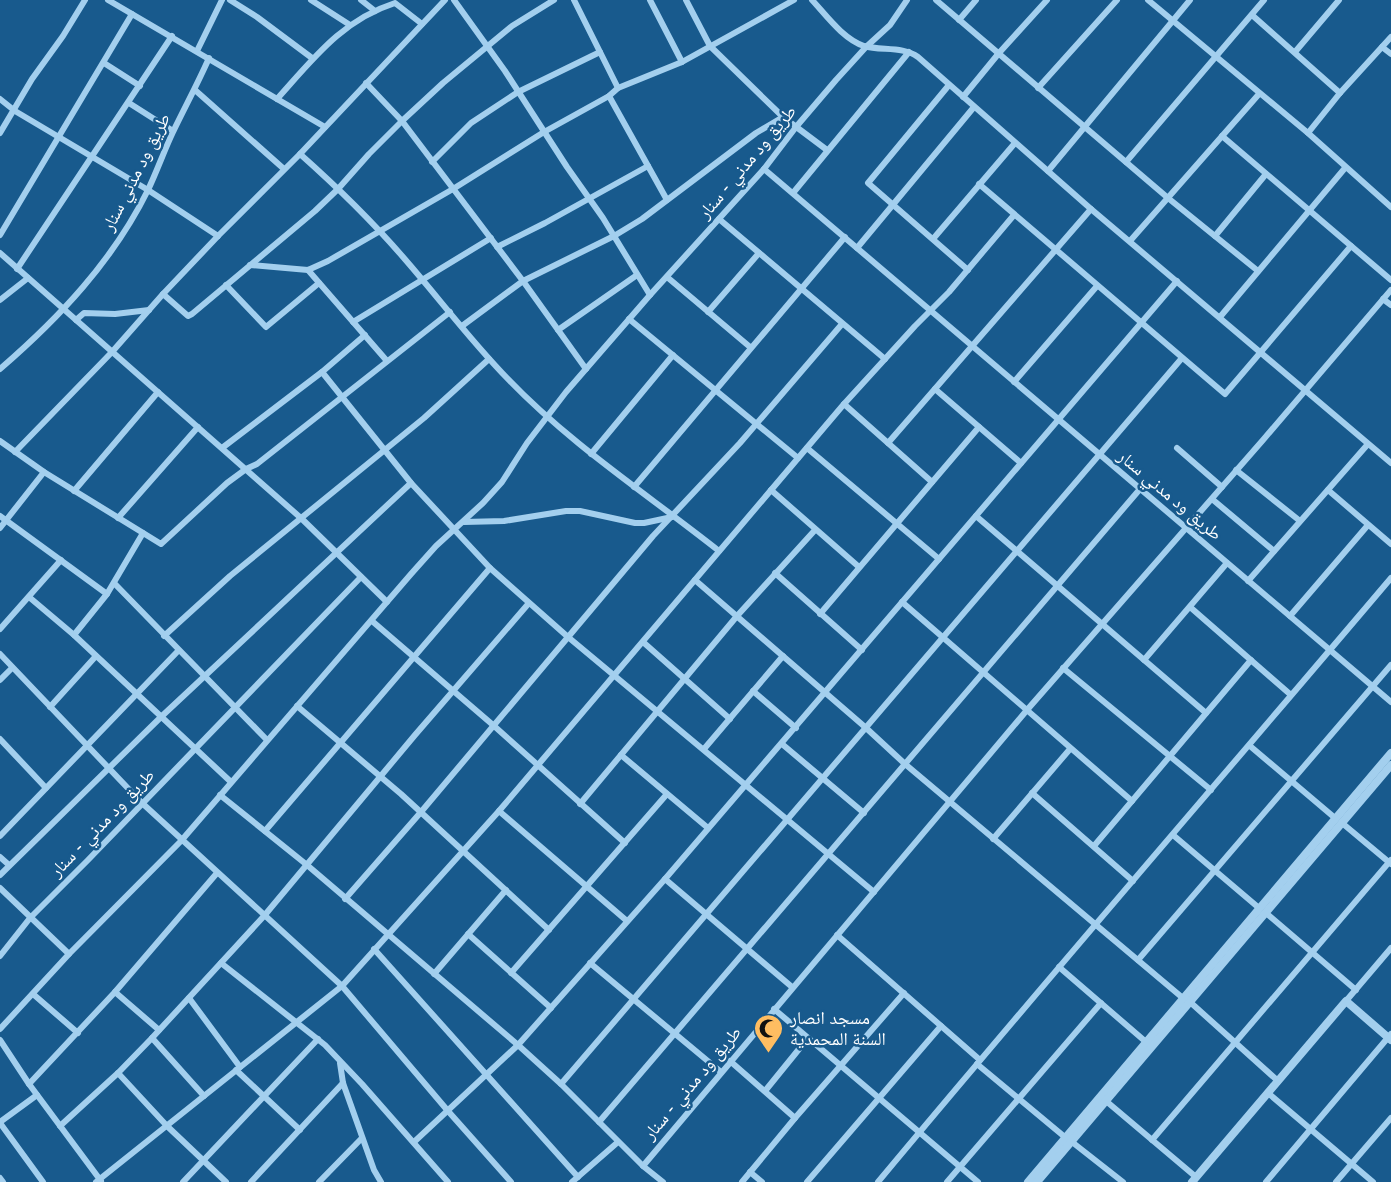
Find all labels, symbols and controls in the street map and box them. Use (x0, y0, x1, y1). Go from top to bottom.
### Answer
street label: طريق ود مدني - سنار (692, 101, 804, 226)
street label: طريق ود مدني سنار (96, 109, 178, 237)
street label: طريق ود مدني سنار (1110, 444, 1227, 548)
street label: طريق ود مدني - سنار (44, 764, 162, 885)
place label: مسجد انصار السنة المحمدية (789, 1007, 886, 1050)
mosque icon: مسجد انصار السنة المحمدية (753, 1012, 785, 1054)
street label: طريق ود مدني - سنار (637, 1022, 749, 1147)

